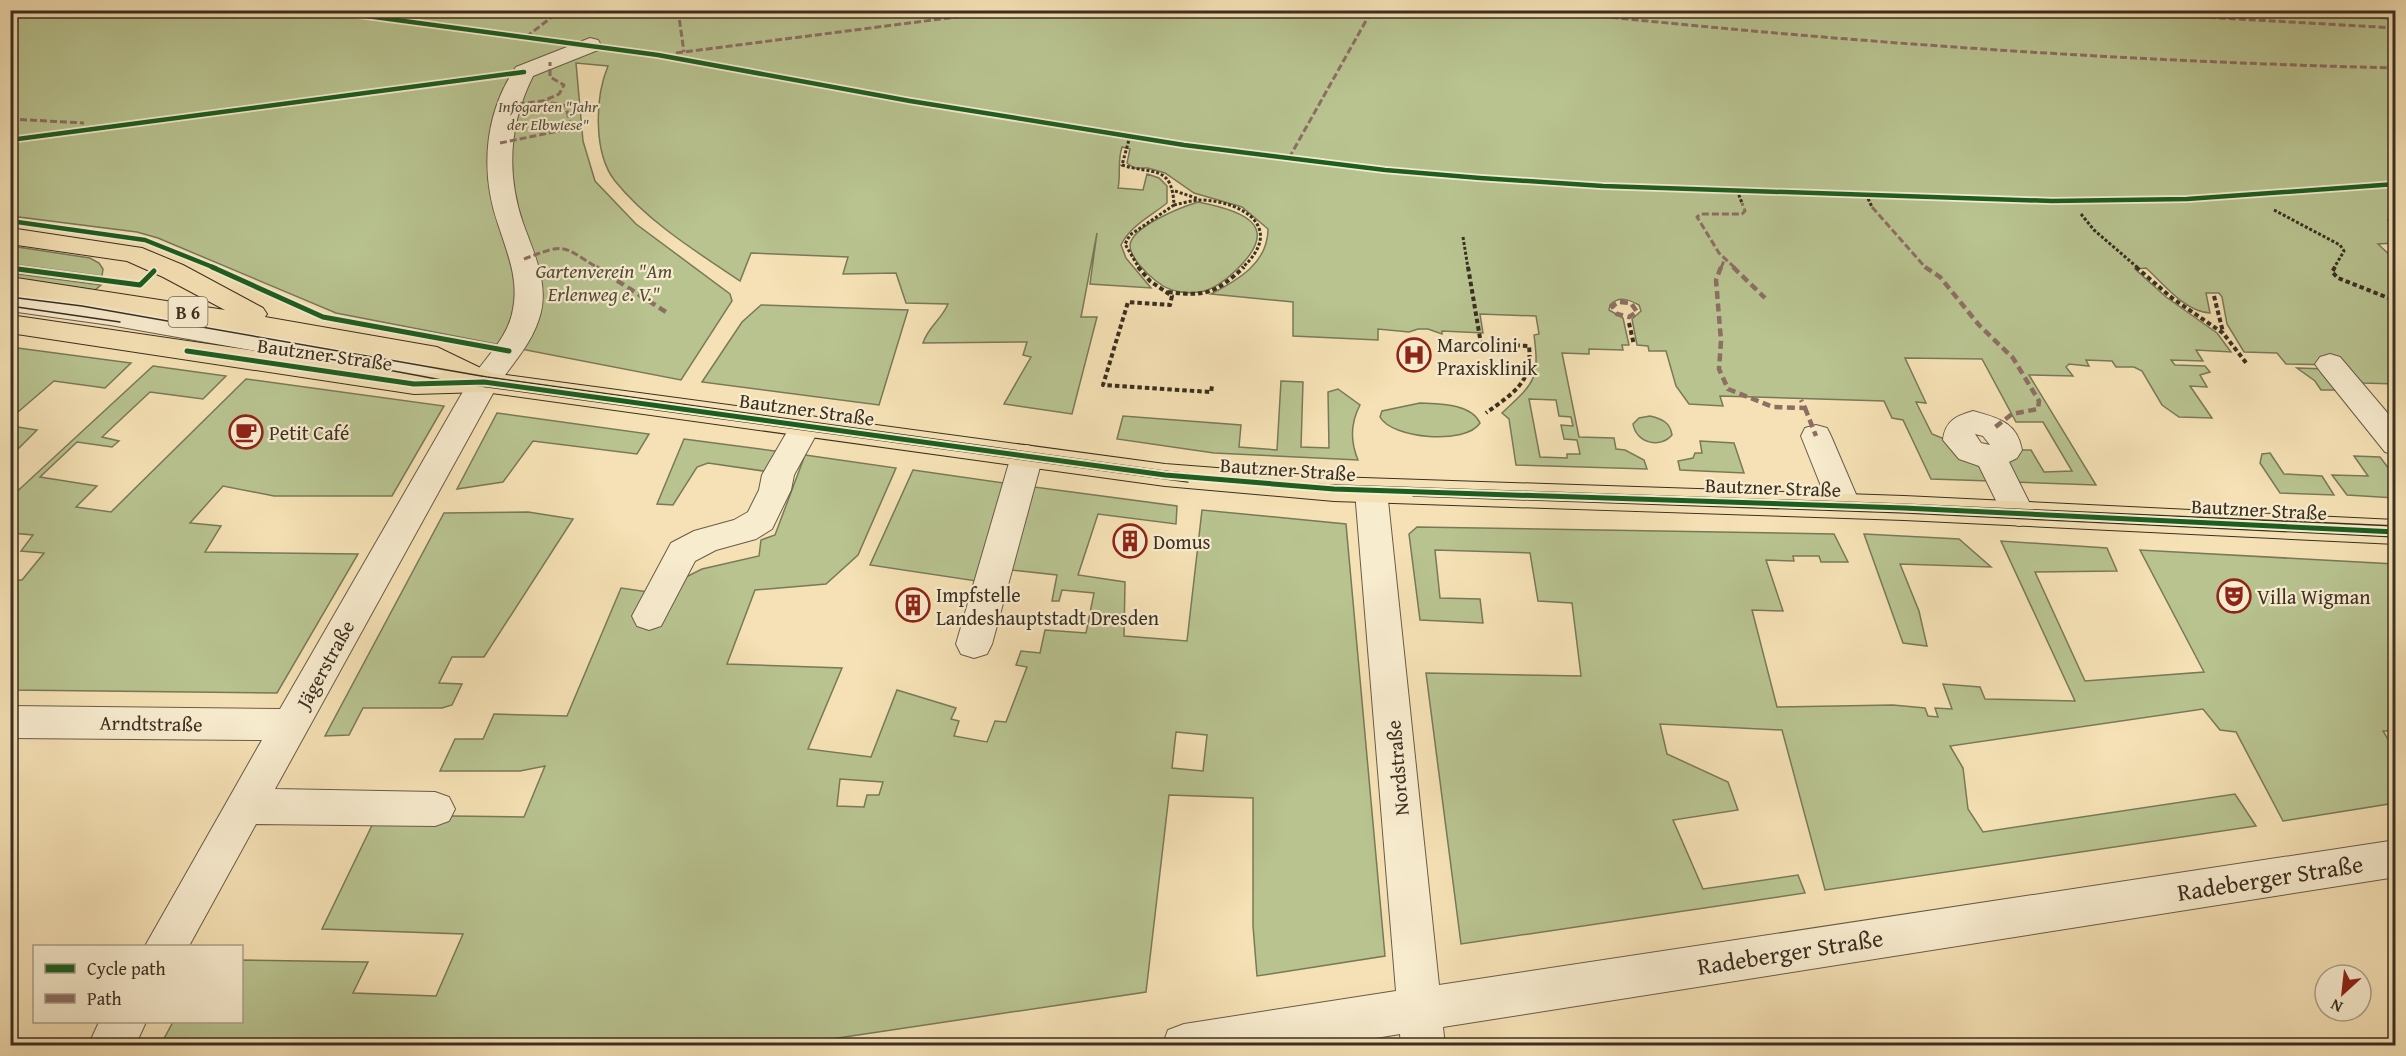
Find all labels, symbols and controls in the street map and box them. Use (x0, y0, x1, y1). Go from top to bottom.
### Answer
park label: Infogarten "Jahr der Elbwiese" (498, 94, 599, 136)
park label: Gartenverein "Am Erlenweg e. V." (536, 256, 673, 308)
road number: B 6 (168, 297, 207, 327)
street label: Bautzner Straße (256, 330, 394, 378)
place label: Marcolini Praxisklinik (1437, 330, 1538, 382)
hospital icon: Marcolini Praxisklinik (1396, 337, 1432, 373)
street label: Bautzner Straße (738, 385, 876, 433)
cafe icon: Petit Café (228, 414, 264, 450)
place label: Petit Café (269, 418, 349, 447)
street label: Bautzner Straße (1219, 450, 1357, 488)
street label: Bautzner Straße (1704, 470, 1842, 504)
street label: Bautzner Straße (2190, 491, 2328, 527)
building icon: Domus (1112, 523, 1148, 559)
place label: Domus (1153, 527, 1211, 556)
theatre icon: Villa Wigman (2216, 578, 2252, 614)
place label: Impfstelle Landeshauptstadt Dresden (936, 580, 1159, 632)
place label: Villa Wigman (2257, 582, 2370, 611)
building icon: Impfstelle Landeshauptstadt Dresden (895, 587, 931, 623)
street label: Jägerstraße (287, 615, 361, 716)
street label: Arndtstraße (99, 708, 203, 738)
street label: Nordstraße (1378, 719, 1416, 817)
street label: Radeberger Straße (2175, 846, 2365, 910)
street label: Radeberger Straße (1695, 920, 1885, 984)
legend (33, 945, 243, 1023)
text: Cycle path (87, 955, 166, 982)
north arrow (2313, 963, 2373, 1023)
text: Path (87, 985, 122, 1012)
text: N (2326, 993, 2346, 1019)

